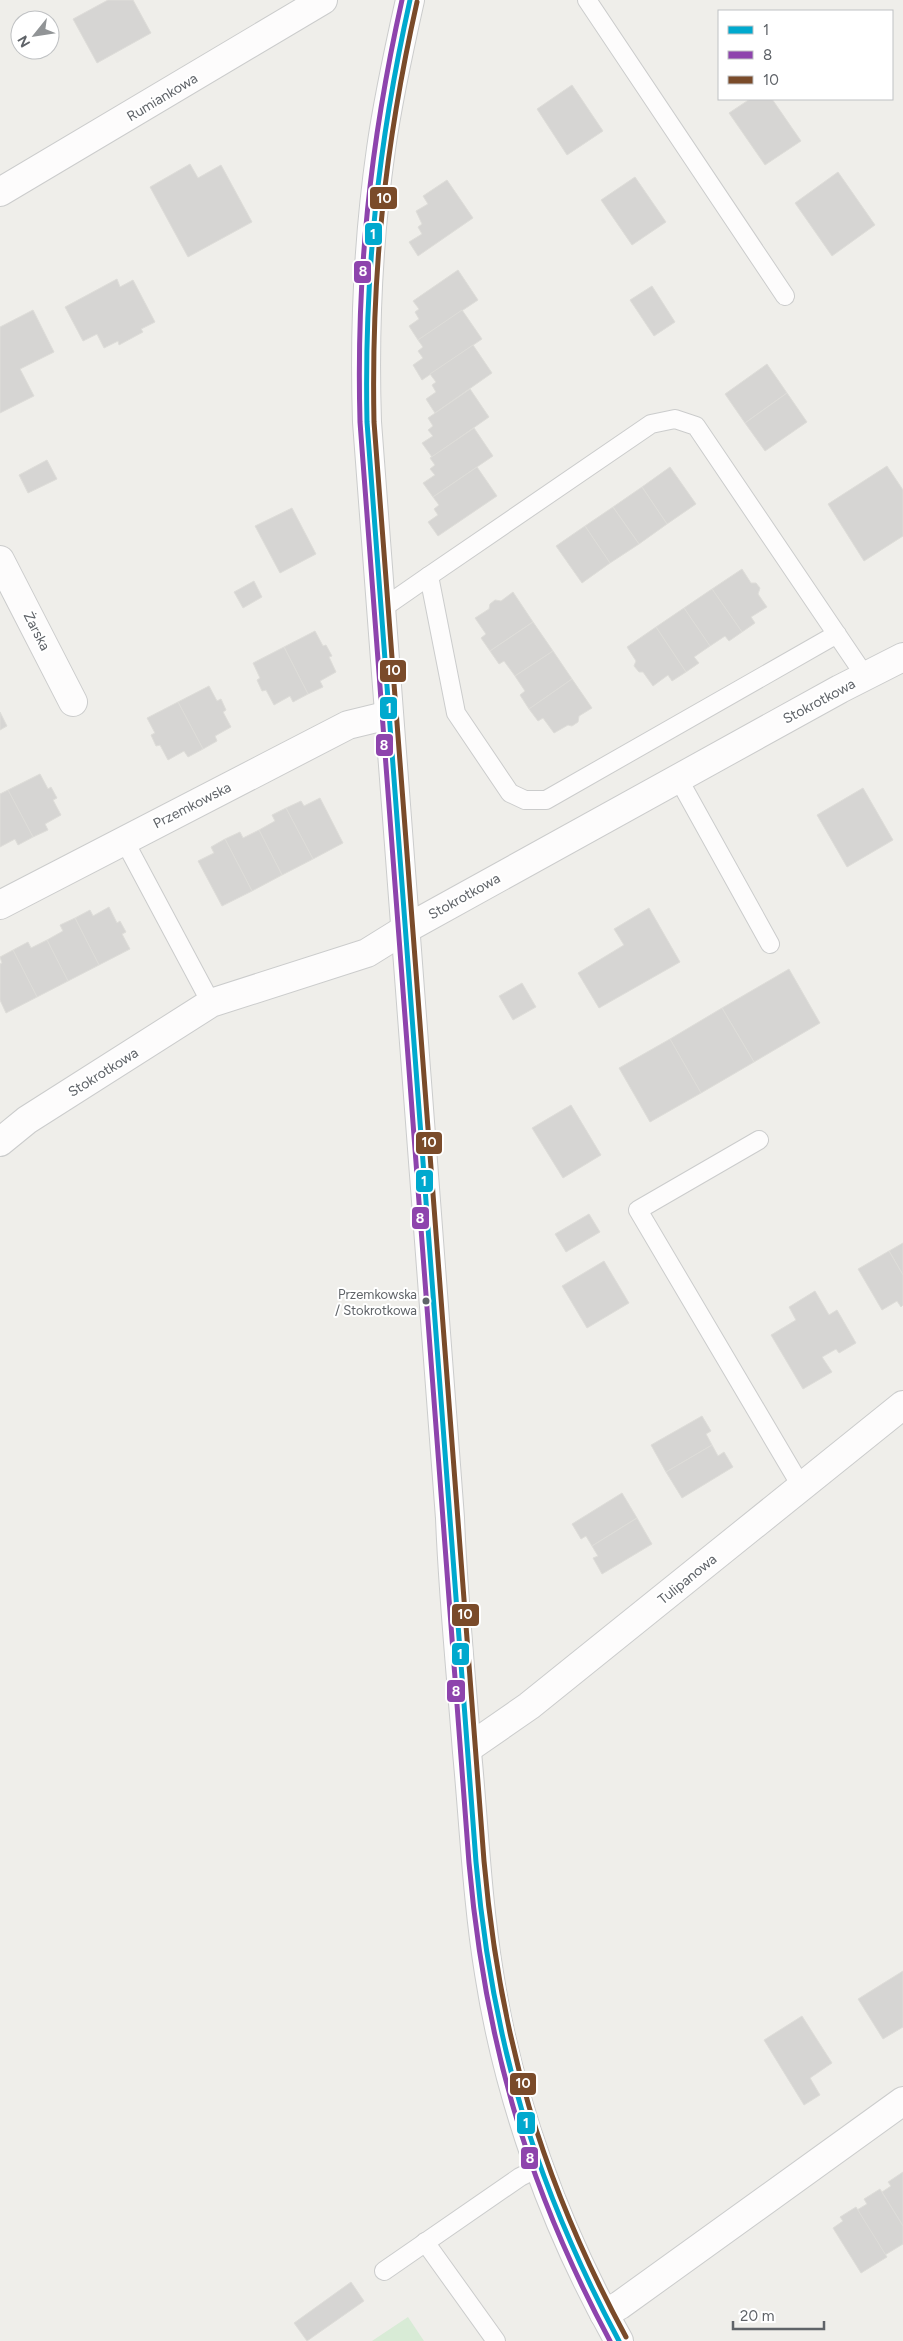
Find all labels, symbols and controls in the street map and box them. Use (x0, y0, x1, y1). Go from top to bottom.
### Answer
north arrow (10, 10, 60, 60)
legend (718, 10, 893, 100)
text: 1 (763, 21, 769, 39)
text: N (14, 32, 34, 50)
text: 8 (763, 46, 772, 64)
street label: Rumiankowa (124, 70, 201, 125)
text: 10 (763, 71, 779, 89)
line badge: 10 (369, 186, 398, 210)
text: 10 (377, 190, 391, 207)
line badge: 1 (364, 222, 383, 246)
text: 1 (370, 226, 376, 243)
line badge: 8 (353, 260, 372, 284)
text: 8 (359, 263, 367, 280)
street label: Żarska (20, 609, 53, 653)
line badge: 10 (379, 659, 407, 683)
text: 10 (386, 662, 400, 679)
street label: Stokrotkowa (780, 675, 858, 728)
line badge: 1 (379, 696, 398, 720)
text: 1 (386, 700, 392, 717)
line badge: 8 (375, 733, 394, 757)
text: 8 (380, 737, 388, 754)
street label: Przemkowska (150, 779, 234, 832)
street label: Stokrotkowa (425, 870, 503, 923)
street label: Stokrotkowa (65, 1044, 141, 1101)
line badge: 10 (415, 1131, 443, 1155)
text: 10 (422, 1134, 436, 1151)
line badge: 1 (415, 1169, 434, 1193)
text: 1 (421, 1173, 427, 1190)
line badge: 8 (411, 1206, 430, 1230)
text: 8 (416, 1210, 424, 1227)
place label: Przemkowska / Stokrotkowa (335, 1287, 417, 1318)
marker: Przemkowska / Stokrotkowa (421, 1296, 431, 1306)
street label: Tulipanowa (655, 1551, 720, 1608)
line badge: 10 (451, 1603, 480, 1627)
text: 10 (458, 1606, 472, 1623)
line badge: 1 (451, 1642, 470, 1666)
text: 1 (457, 1646, 463, 1663)
line badge: 8 (446, 1679, 466, 1703)
text: 8 (452, 1683, 460, 1700)
line badge: 10 (509, 2072, 537, 2096)
text: 10 (516, 2075, 530, 2092)
line badge: 1 (516, 2111, 536, 2135)
text: 1 (523, 2115, 529, 2132)
line badge: 8 (520, 2146, 539, 2170)
text: 8 (526, 2150, 534, 2167)
scale bar (733, 2298, 824, 2330)
text: 20 m (740, 2307, 774, 2325)

